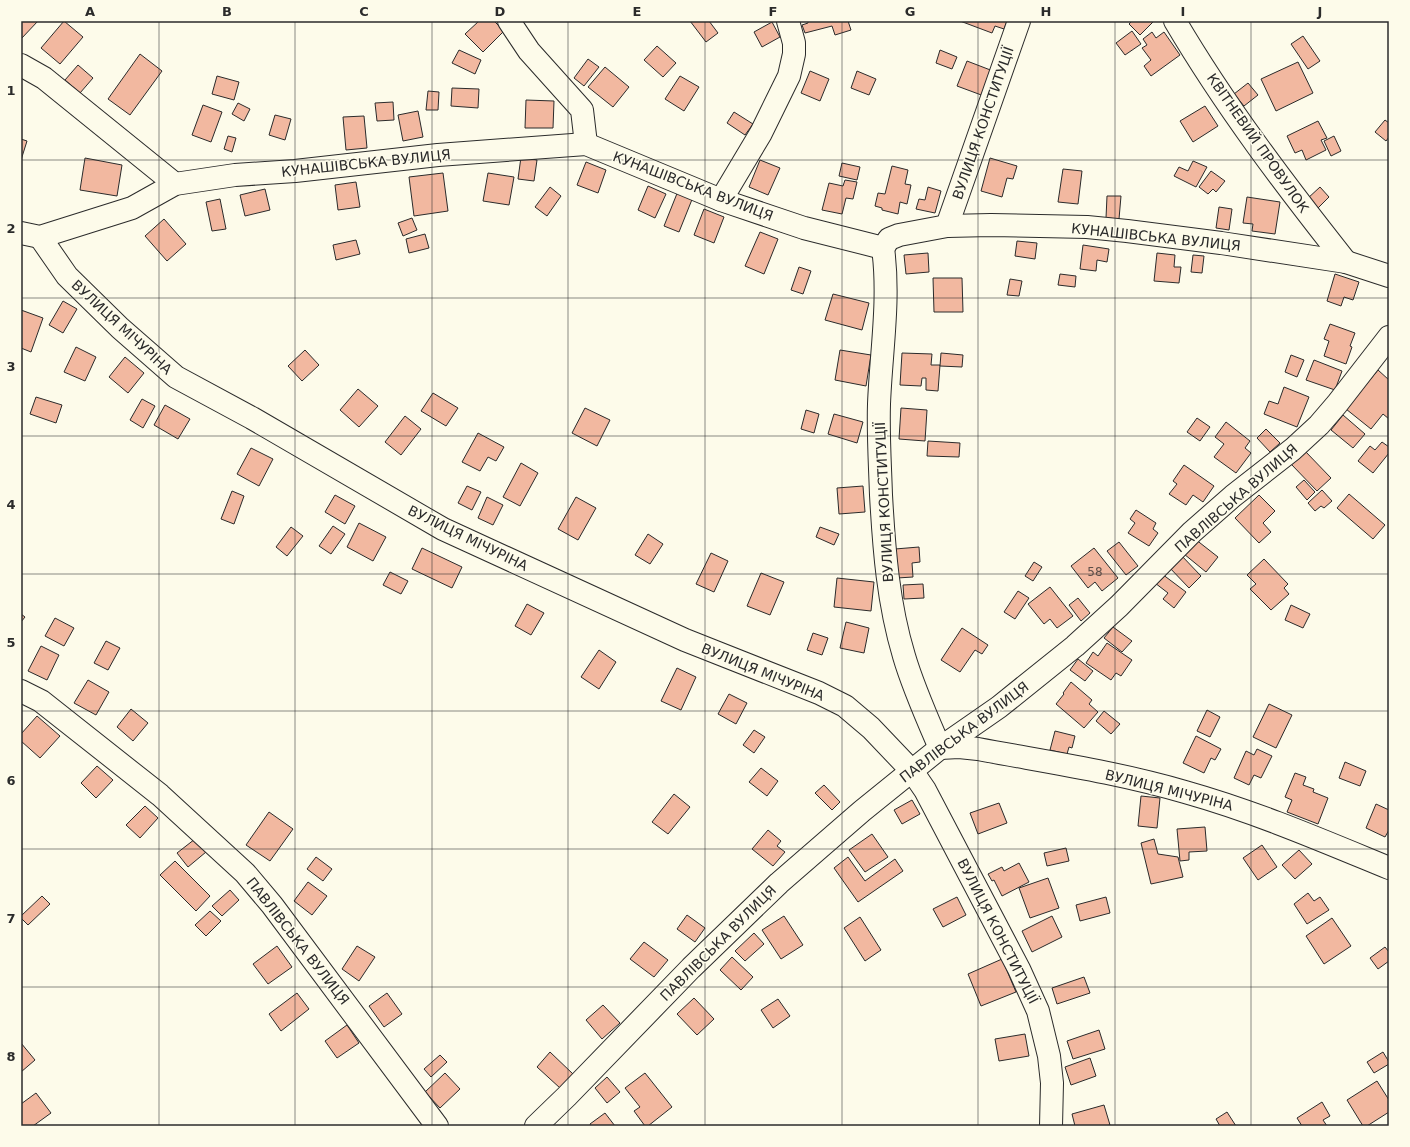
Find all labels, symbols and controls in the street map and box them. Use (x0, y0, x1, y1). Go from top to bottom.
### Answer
text: A (85, 4, 95, 19)
text: B (222, 4, 232, 19)
text: C (359, 4, 369, 19)
text: D (495, 4, 506, 19)
text: E (633, 4, 641, 19)
text: F (769, 4, 777, 19)
text: G (905, 4, 915, 19)
text: H (1041, 4, 1051, 19)
text: I (1181, 4, 1185, 19)
text: J (1317, 4, 1322, 19)
street label: ВУЛИЦЯ КОНСТИТУЦІЇ (948, 43, 1017, 202)
street label: КВІТНЕВИЙ ПРОВУЛОК (1204, 70, 1313, 216)
text: 1 (6, 83, 16, 98)
street label: КУНАШІВСЬКА ВУЛИЦЯ (280, 146, 452, 180)
street label: КУНАШІВСЬКА ВУЛИЦЯ (611, 148, 775, 224)
street label: КУНАШІВСЬКА ВУЛИЦЯ (1070, 220, 1242, 254)
text: 2 (6, 221, 16, 236)
street label: ВУЛИЦЯ МІЧУРІНА (69, 276, 176, 378)
text: 3 (6, 359, 16, 374)
street label: ВУЛИЦЯ КОНСТИТУЦІЇ (871, 420, 896, 583)
street label: ПАВЛІВСЬКА ВУЛИЦЯ (1171, 440, 1301, 556)
text: 4 (6, 497, 16, 512)
street label: ВУЛИЦЯ МІЧУРІНА (406, 502, 531, 574)
house number: 58 (1087, 565, 1103, 579)
text: 5 (6, 635, 16, 650)
street label: ВУЛИЦЯ МІЧУРІНА (699, 640, 827, 704)
street label: ПАВЛІВСЬКА ВУЛИЦЯ (896, 678, 1032, 786)
street label: ВУЛИЦЯ МІЧУРІНА (1103, 766, 1235, 814)
text: 6 (6, 773, 16, 788)
street label: ВУЛИЦЯ КОНСТИТУЦІЇ (954, 855, 1043, 1007)
street label: ПАВЛІВСЬКА ВУЛИЦЯ (243, 874, 353, 1008)
street label: ПАВЛІВСЬКА ВУЛИЦЯ (657, 882, 779, 1004)
text: 7 (6, 911, 16, 926)
text: 8 (6, 1049, 16, 1064)

